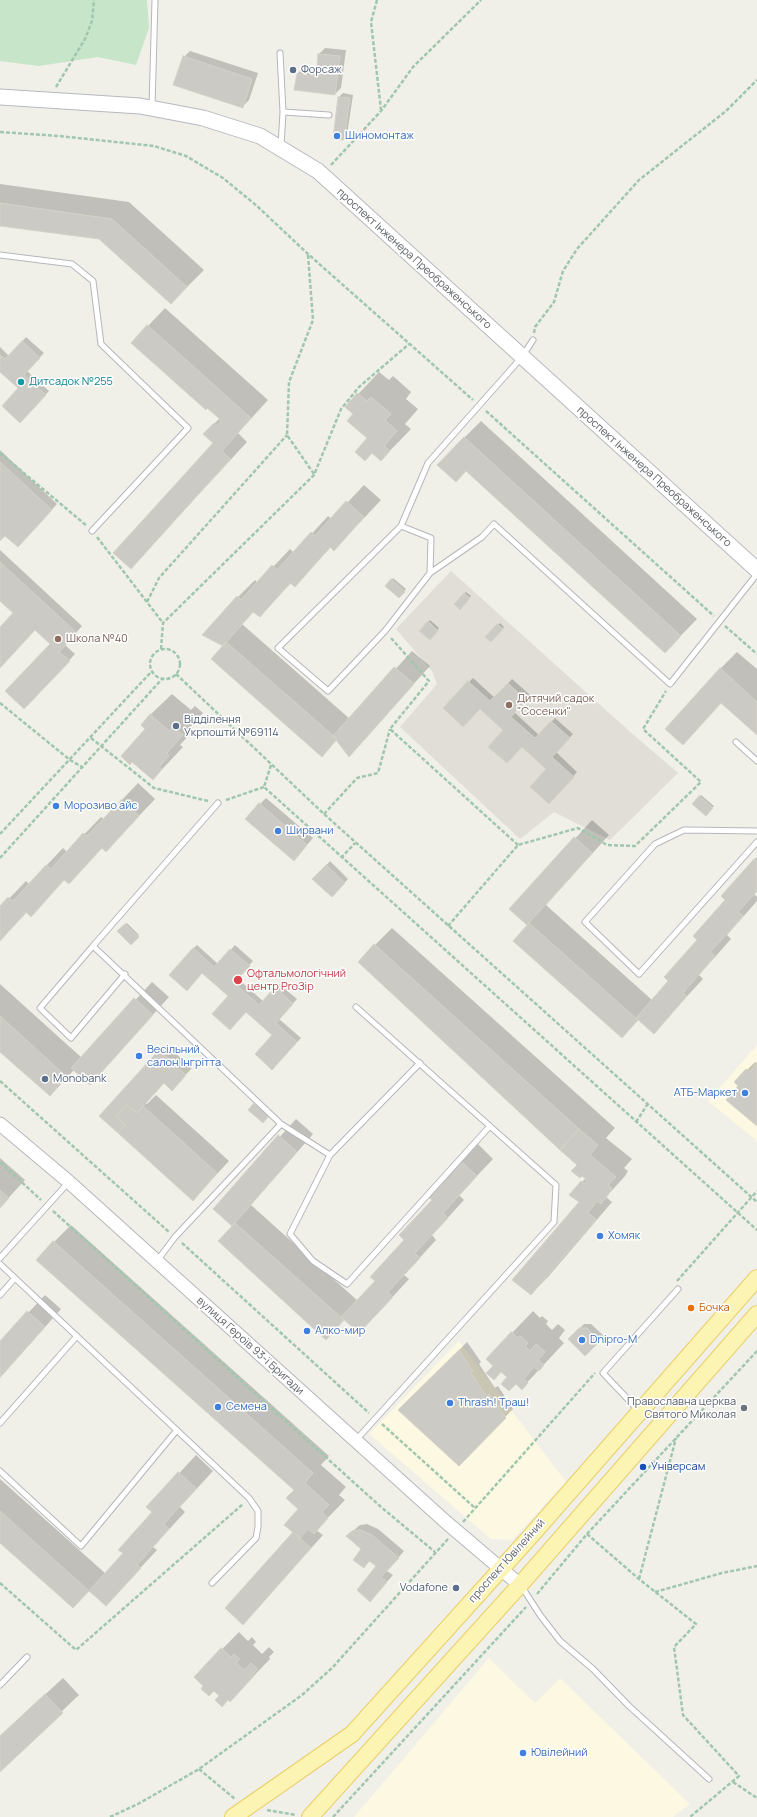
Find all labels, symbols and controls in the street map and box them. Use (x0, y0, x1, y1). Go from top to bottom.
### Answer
place label: Форсаж (301, 63, 342, 77)
marker: Форсаж (288, 65, 298, 75)
place label: Шиномонтаж (345, 129, 414, 143)
marker: Шиномонтаж (332, 131, 342, 141)
street label: проспект Інженера Преображенського (334, 186, 494, 332)
place label: Дитсадок №255 (29, 375, 113, 389)
marker: Дитсадок №255 (16, 377, 26, 387)
street label: проспект Інженера Преображенського (574, 404, 734, 550)
place label: Школа №40 (66, 632, 128, 646)
marker: Школа №40 (53, 634, 63, 644)
place label: Дитячий садок "Сосенки" (517, 692, 594, 718)
marker: Дитячий садок "Сосенки" (504, 700, 514, 710)
place label: Відділення Укрпошти №69114 (184, 713, 279, 739)
marker: Відділення Укрпошти №69114 (171, 721, 181, 731)
place label: Морозиво айс (64, 799, 138, 813)
marker: Морозиво айс (51, 801, 61, 811)
place label: Ширвани (286, 824, 334, 838)
marker: Ширвани (273, 826, 283, 836)
place label: Офтальмологічний центр ProЗір (247, 967, 346, 993)
marker: Офтальмологічний центр ProЗір (232, 974, 244, 986)
place label: Весільний салон Інгрітта (147, 1043, 221, 1069)
marker: Весільний салон Інгрітта (134, 1051, 144, 1061)
place label: Monobank (53, 1072, 106, 1086)
marker: Monobank (40, 1074, 50, 1084)
place label: АТБ-Маркет (674, 1086, 737, 1100)
marker: АТБ-Маркет (740, 1088, 750, 1098)
place label: Хомяк (608, 1229, 640, 1243)
marker: Хомяк (595, 1231, 605, 1241)
street label: вулиця Героїв 93-ї Бригади (194, 1294, 306, 1398)
place label: Бочка (699, 1301, 730, 1315)
marker: Бочка (686, 1303, 696, 1313)
place label: Алко-мир (315, 1324, 365, 1338)
marker: Алко-мир (302, 1326, 312, 1336)
place label: Dnipro-M (590, 1333, 637, 1347)
marker: Dnipro-M (577, 1335, 587, 1345)
place label: Православна церква Святого Миколая (627, 1395, 736, 1421)
place label: Thrash! Траш! (458, 1396, 529, 1410)
marker: Thrash! Траш! (445, 1398, 455, 1408)
place label: Семена (226, 1400, 267, 1414)
marker: Семена (213, 1402, 223, 1412)
marker: Православна церква Святого Миколая (739, 1403, 749, 1413)
place label: Універсам (651, 1460, 705, 1474)
marker: Універсам (638, 1462, 648, 1472)
street label: проспект Ювілейний (466, 1517, 548, 1605)
place label: Vodafone (400, 1581, 448, 1595)
marker: Vodafone (451, 1583, 461, 1593)
place label: Ювілейний (531, 1746, 588, 1760)
marker: Ювілейний (518, 1748, 528, 1758)

